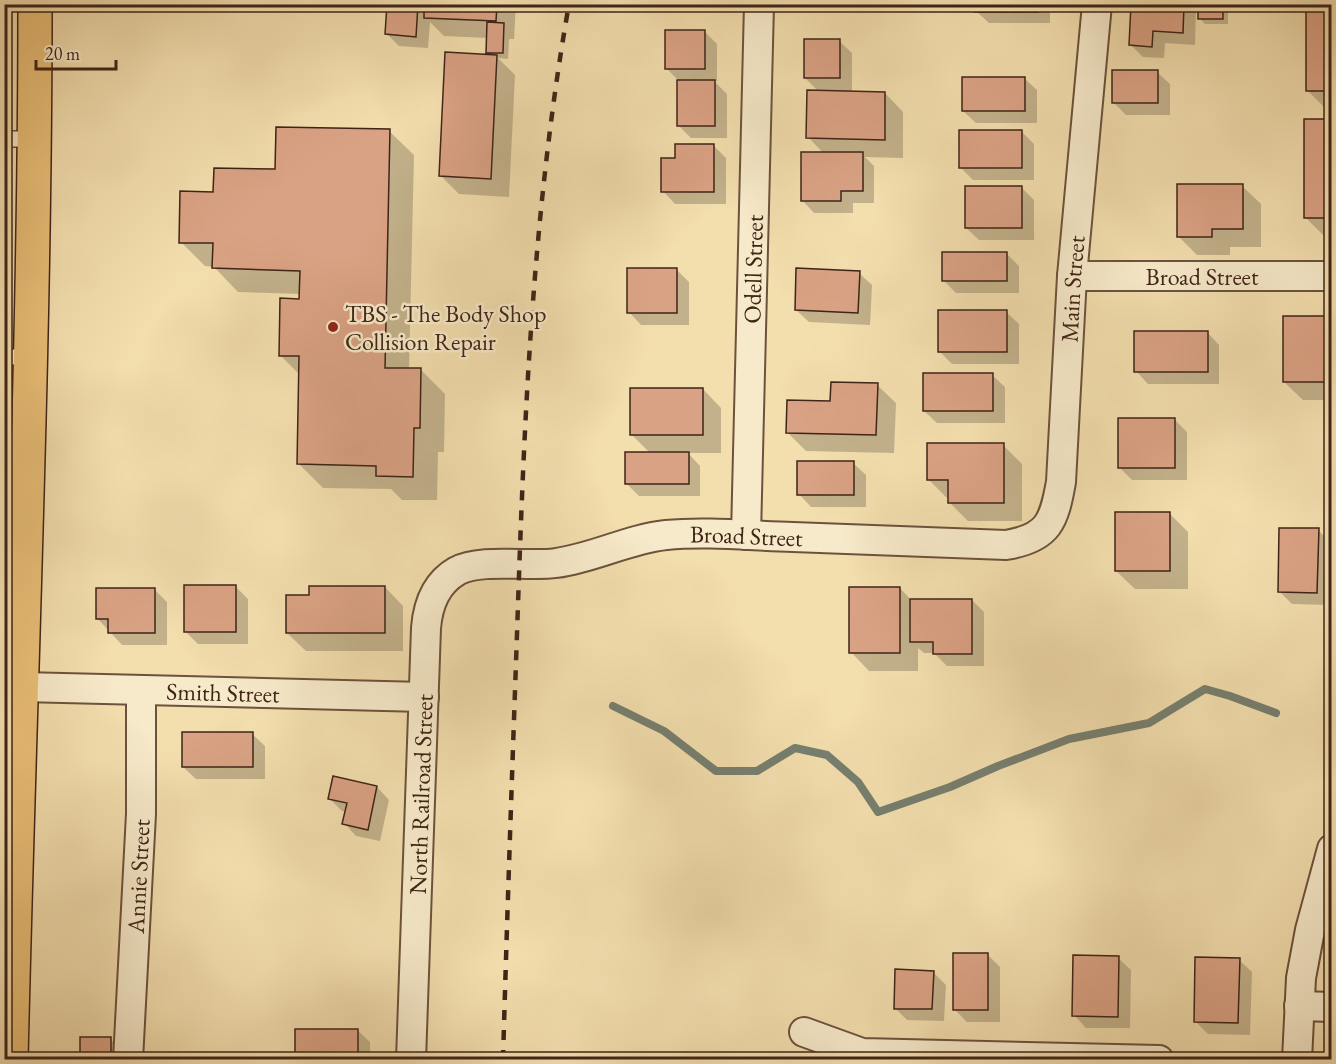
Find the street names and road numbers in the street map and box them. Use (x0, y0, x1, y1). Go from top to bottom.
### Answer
street label: Odell Street (736, 214, 769, 324)
street label: Main Street (1053, 234, 1091, 343)
street label: Broad Street (1146, 261, 1259, 292)
street label: Broad Street (690, 518, 804, 553)
street label: Smith Street (166, 675, 280, 709)
street label: North Railroad Street (401, 693, 439, 895)
street label: Annie Street (119, 818, 156, 935)

